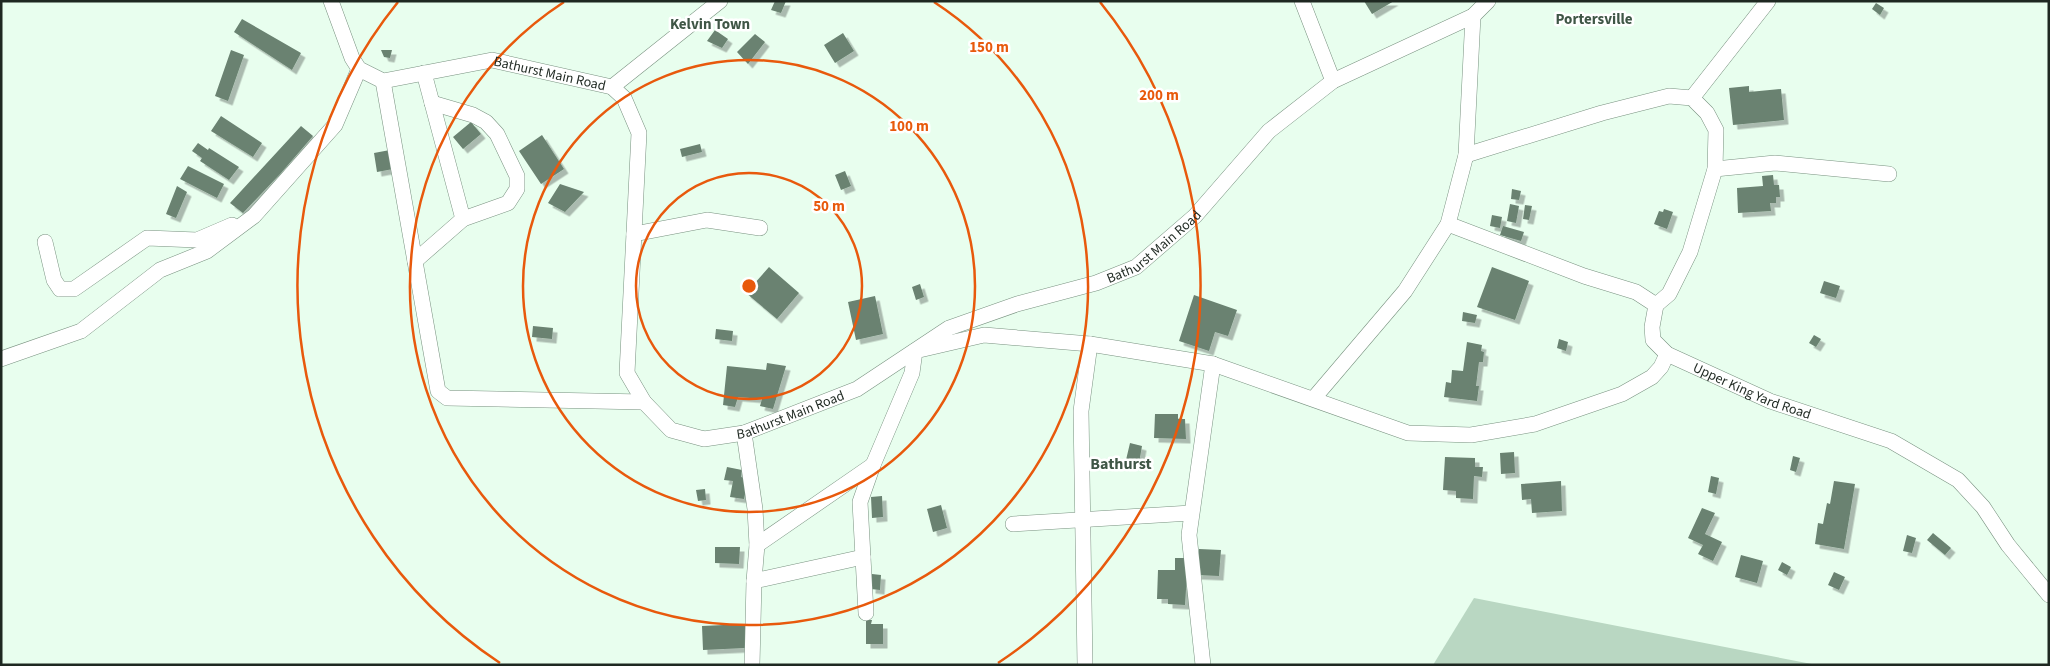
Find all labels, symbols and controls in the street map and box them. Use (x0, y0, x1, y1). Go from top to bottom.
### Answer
district label: Portersville (1556, 9, 1633, 30)
district label: Kelvin Town (670, 14, 750, 35)
text: 150 m (969, 37, 1009, 58)
street label: Bathurst Main Road (492, 52, 608, 96)
text: 200 m (1139, 85, 1179, 106)
text: 100 m (889, 116, 929, 137)
text: 50 m (813, 196, 845, 217)
street label: Bathurst Main Road (1104, 206, 1207, 289)
centre of rings (740, 277, 758, 295)
street label: Upper King Yard Road (1689, 358, 1814, 425)
street label: Bathurst Main Road (735, 386, 847, 445)
district label: Bathurst (1090, 453, 1152, 475)

